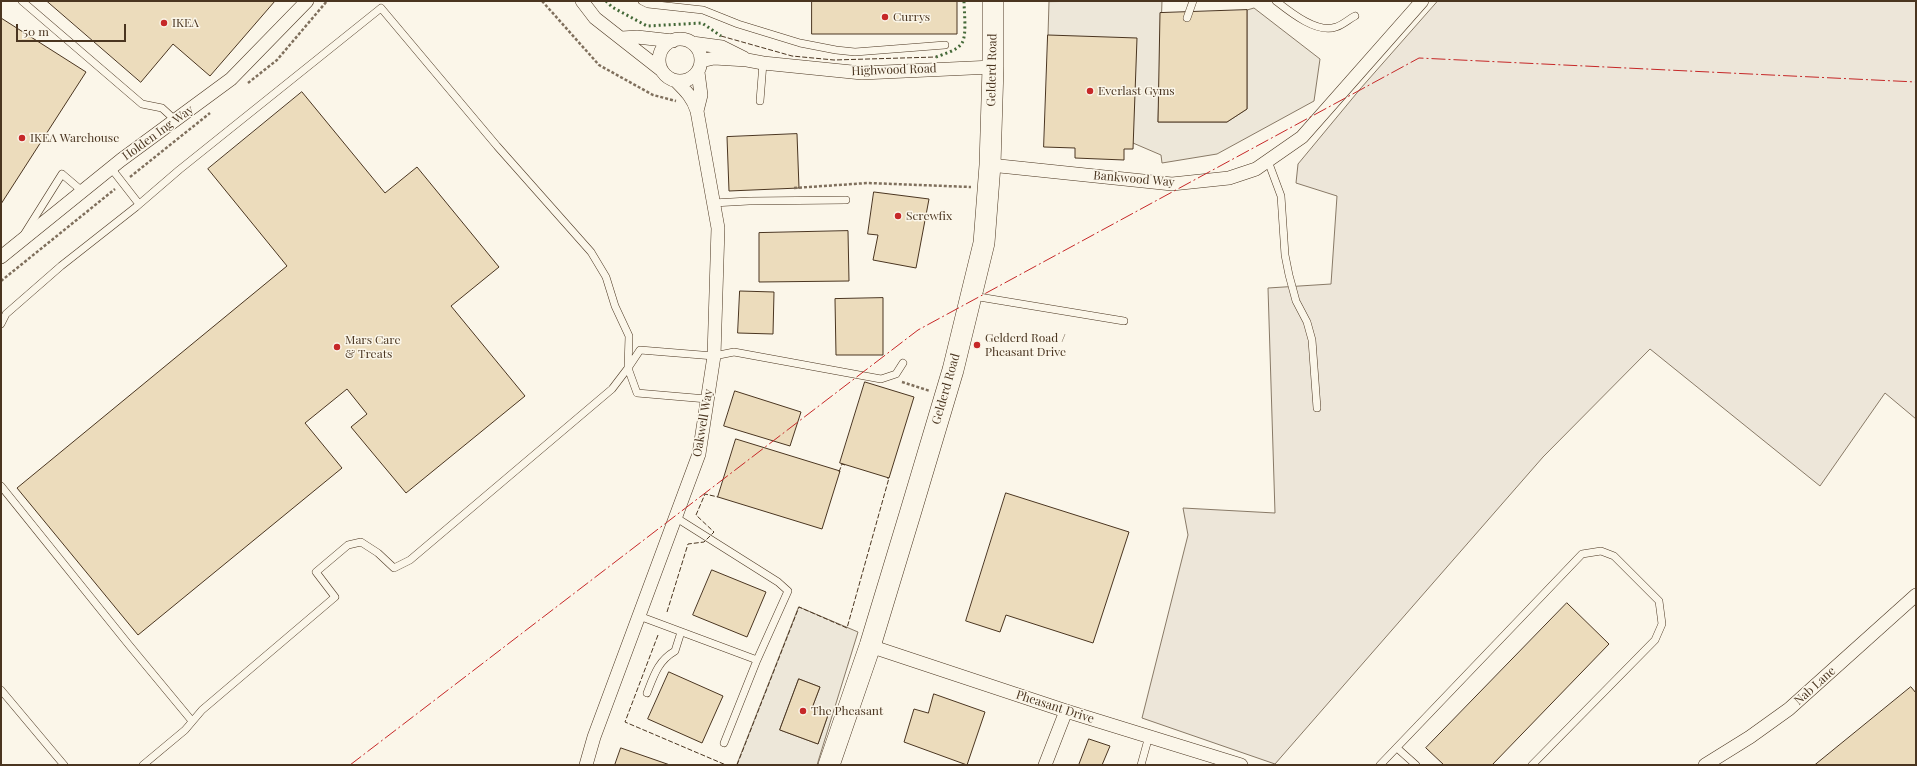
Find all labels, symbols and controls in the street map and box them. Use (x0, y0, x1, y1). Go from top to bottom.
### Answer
place label: Currys (893, 10, 930, 24)
marker: Currys (880, 12, 890, 22)
scale bar (18, 16, 128, 42)
place label: IKEA (172, 16, 199, 30)
marker: IKEA (159, 18, 169, 28)
text: 50 m (23, 23, 49, 39)
street label: Gelderd Road (984, 33, 1000, 107)
street label: Highwood Road (851, 61, 937, 79)
place label: Everlast Gyms (1098, 84, 1175, 98)
marker: Everlast Gyms (1085, 86, 1095, 96)
street label: Holden Ing Way (120, 102, 196, 164)
place label: IKEA Warehouse (30, 131, 119, 145)
marker: IKEA Warehouse (17, 133, 27, 143)
street label: Bankwood Way (1093, 168, 1175, 190)
place label: Screwfix (906, 209, 952, 223)
marker: Screwfix (893, 211, 903, 221)
place label: Gelderd Road / Pheasant Drive (985, 331, 1066, 359)
place label: Mars Care & Treats (345, 333, 400, 361)
marker: Gelderd Road / Pheasant Drive (972, 340, 982, 350)
marker: Mars Care & Treats (332, 342, 342, 352)
street label: Gelderd Road (929, 352, 963, 426)
street label: Oakwell Way (690, 388, 716, 458)
street label: Nab Lane (1792, 664, 1838, 708)
street label: Pheasant Drive (1014, 688, 1096, 726)
place label: The Pheasant (811, 704, 883, 718)
marker: The Pheasant (798, 706, 808, 716)

